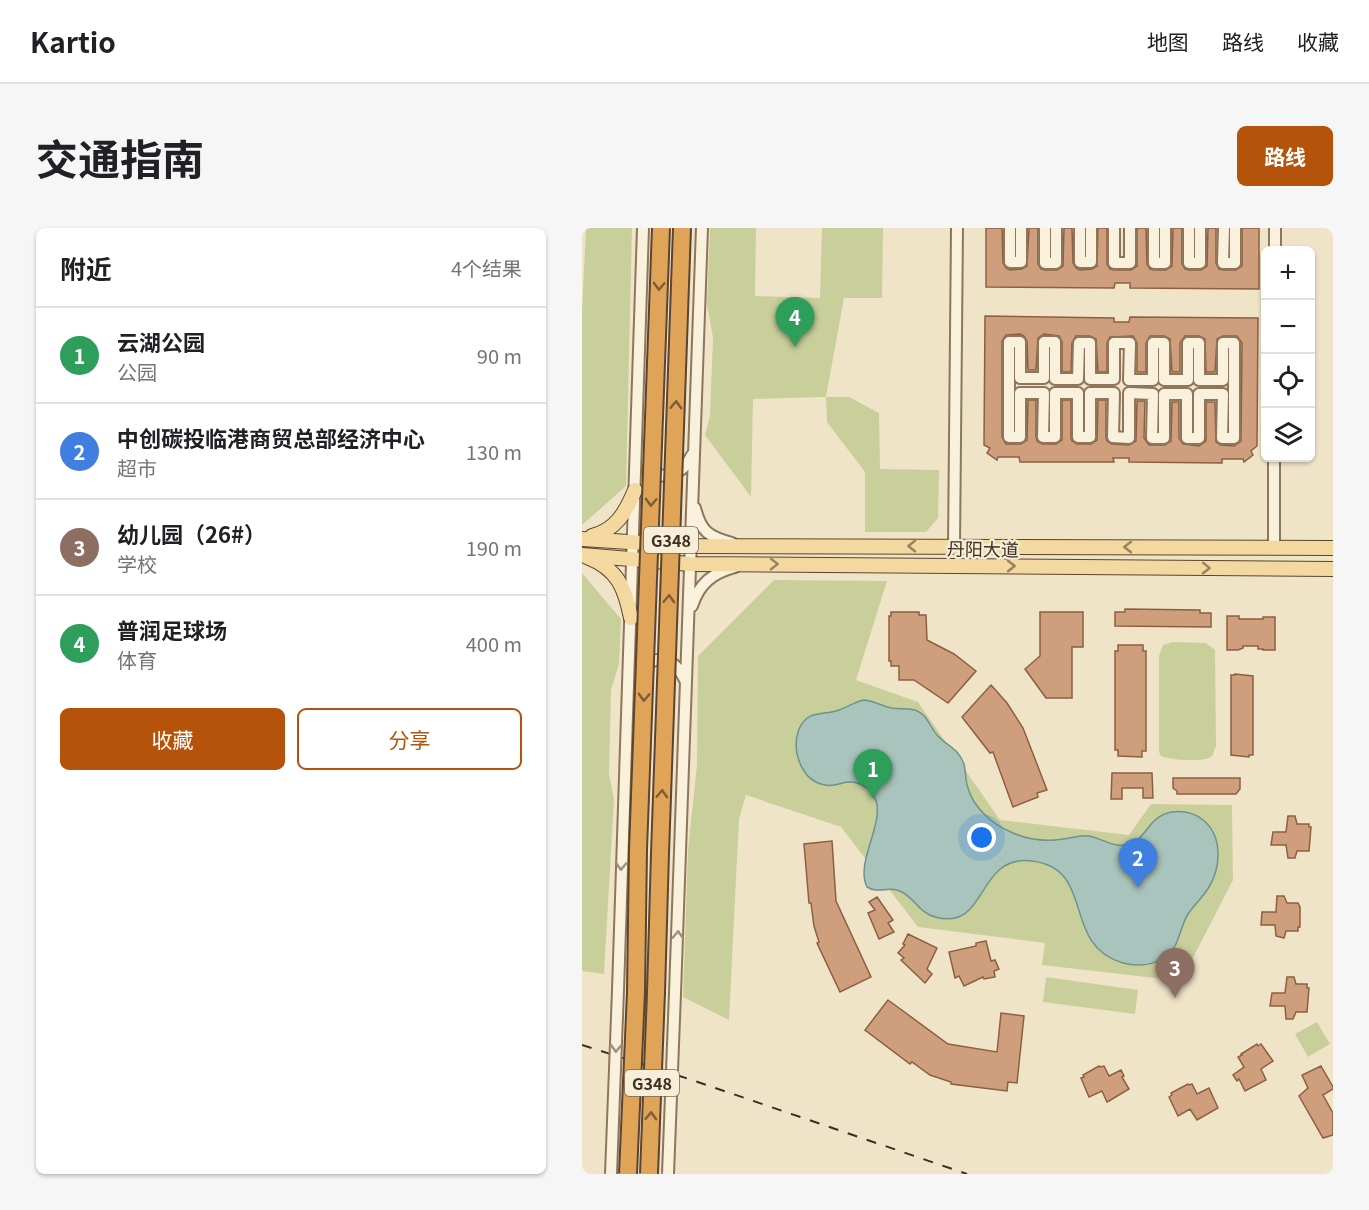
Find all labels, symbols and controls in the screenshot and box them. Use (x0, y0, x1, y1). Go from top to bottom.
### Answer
text: Kartio (30, 21, 116, 61)
text: 地图 (1147, 26, 1189, 56)
text: 路线 (1222, 26, 1264, 56)
text: 收藏 (1297, 26, 1339, 56)
text: 交通指南 (36, 126, 204, 187)
button: 路线 (1237, 126, 1333, 186)
map controls (1261, 246, 1315, 462)
button: + (1261, 246, 1315, 300)
text: 附近 (60, 249, 112, 286)
text: 4个结果 (451, 253, 522, 282)
one-way arrow (652, 282, 665, 291)
pin: 4 (776, 298, 814, 347)
button: − (1261, 300, 1315, 354)
text: 云湖公园 (117, 325, 205, 357)
text: 1 (74, 341, 85, 370)
text: 90 m (477, 341, 522, 370)
button: locate (1261, 354, 1315, 408)
text: 公园 (117, 357, 157, 386)
one-way arrow (670, 400, 682, 409)
button: layers (1261, 408, 1315, 462)
text: 中创碳投临港商贸总部经济中心 (117, 421, 425, 453)
text: 2 (74, 437, 85, 466)
text: 130 m (466, 437, 522, 466)
text: 超市 (117, 453, 157, 482)
one-way arrow (644, 498, 657, 507)
text: 幼儿园（26#） (117, 517, 266, 549)
road number: G348 (644, 527, 698, 553)
text: 3 (74, 533, 85, 562)
text: 190 m (466, 533, 522, 562)
street label: 丹阳大道 (947, 534, 1019, 562)
one-way arrow (907, 540, 916, 552)
one-way arrow (1123, 541, 1132, 553)
text: 学校 (117, 549, 157, 578)
one-way arrow (770, 558, 779, 570)
one-way arrow (1007, 560, 1016, 573)
one-way arrow (1202, 562, 1211, 574)
one-way arrow (663, 595, 676, 604)
text: 普润足球场 (117, 613, 227, 645)
text: 4 (74, 629, 85, 658)
text: 400 m (466, 629, 522, 658)
text: 体育 (117, 645, 157, 674)
one-way arrow (637, 693, 650, 702)
button: 收藏 (60, 708, 285, 770)
button: 分享 (297, 708, 522, 770)
pin: 1 (854, 750, 892, 799)
one-way arrow (656, 790, 669, 799)
your location (967, 823, 996, 852)
pin: 2 (1118, 838, 1158, 888)
one-way arrow (615, 861, 628, 870)
one-way arrow (671, 930, 684, 939)
pin: 3 (1156, 948, 1194, 998)
one-way arrow (609, 1044, 622, 1053)
road number: G348 (625, 1070, 679, 1096)
one-way arrow (645, 1111, 658, 1120)

